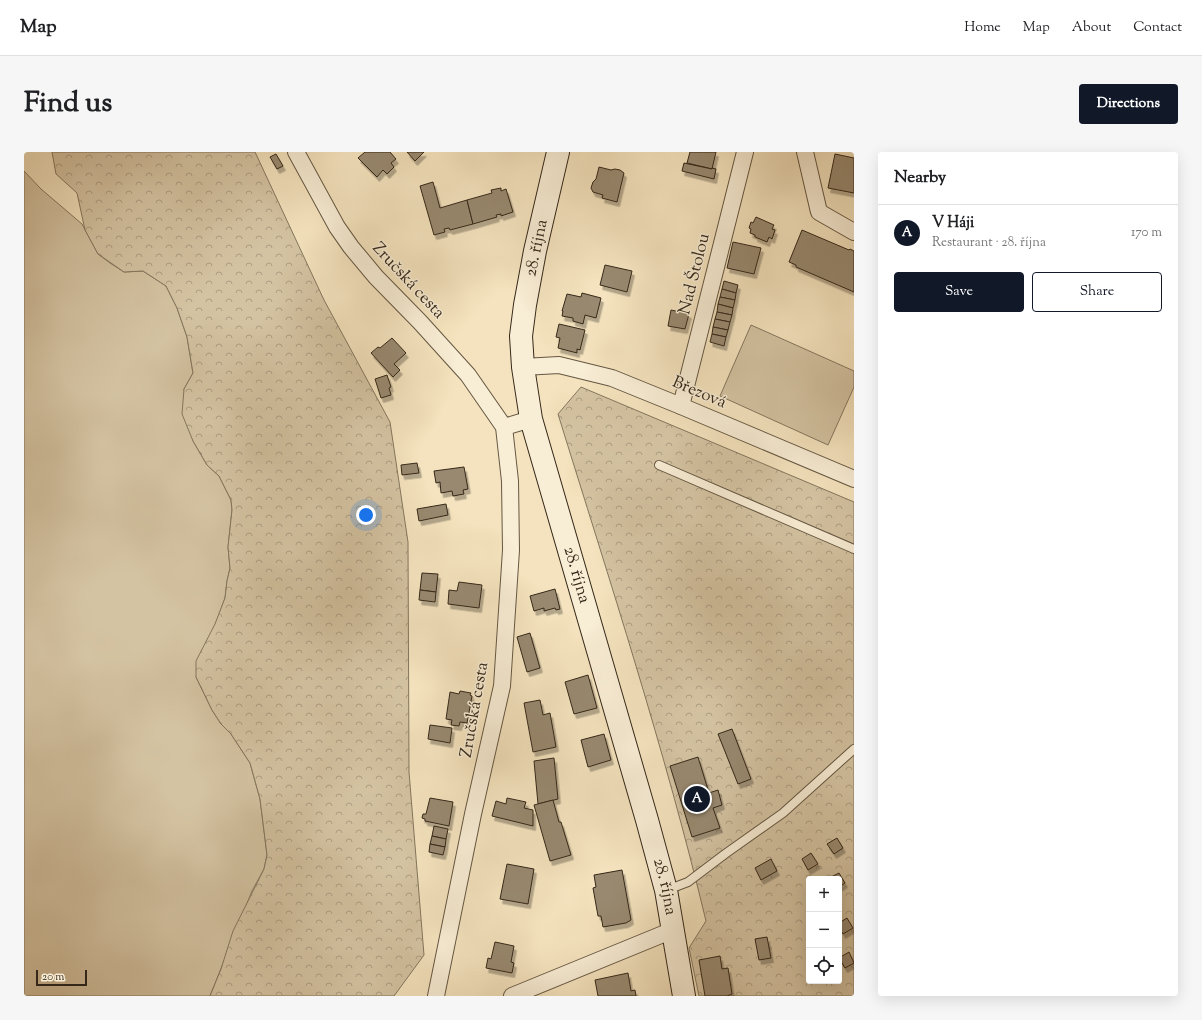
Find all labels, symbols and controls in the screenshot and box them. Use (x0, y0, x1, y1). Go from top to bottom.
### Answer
text: Map (20, 14, 57, 41)
text: Home (964, 18, 1001, 38)
text: Map (1023, 18, 1050, 38)
text: About (1072, 18, 1111, 38)
text: Contact (1133, 18, 1182, 38)
text: Find us (24, 84, 112, 124)
button: Directions (1079, 84, 1178, 124)
text: Nearby (894, 166, 946, 190)
text: V Háji (932, 213, 974, 234)
street label: 28. října (519, 217, 555, 279)
text: A (902, 224, 912, 242)
text: 170 m (1131, 224, 1162, 242)
street label: Nad Štolou (673, 231, 717, 317)
text: Restaurant · 28. října (932, 234, 1046, 252)
street label: Zručská cesta (366, 237, 450, 325)
button: Save (894, 272, 1024, 312)
button: Share (1032, 272, 1162, 312)
street label: Březová (668, 371, 730, 415)
your location (356, 505, 376, 525)
street label: 28. října (557, 544, 596, 606)
street label: Zručská cesta (455, 660, 495, 760)
pin: A (684, 784, 710, 814)
street label: 28. října (646, 856, 682, 917)
map controls (806, 876, 842, 984)
button: + (806, 876, 842, 912)
button: − (806, 912, 842, 948)
button: locate (806, 948, 842, 984)
scale bar (36, 968, 87, 987)
text: 20 m (42, 969, 64, 985)

